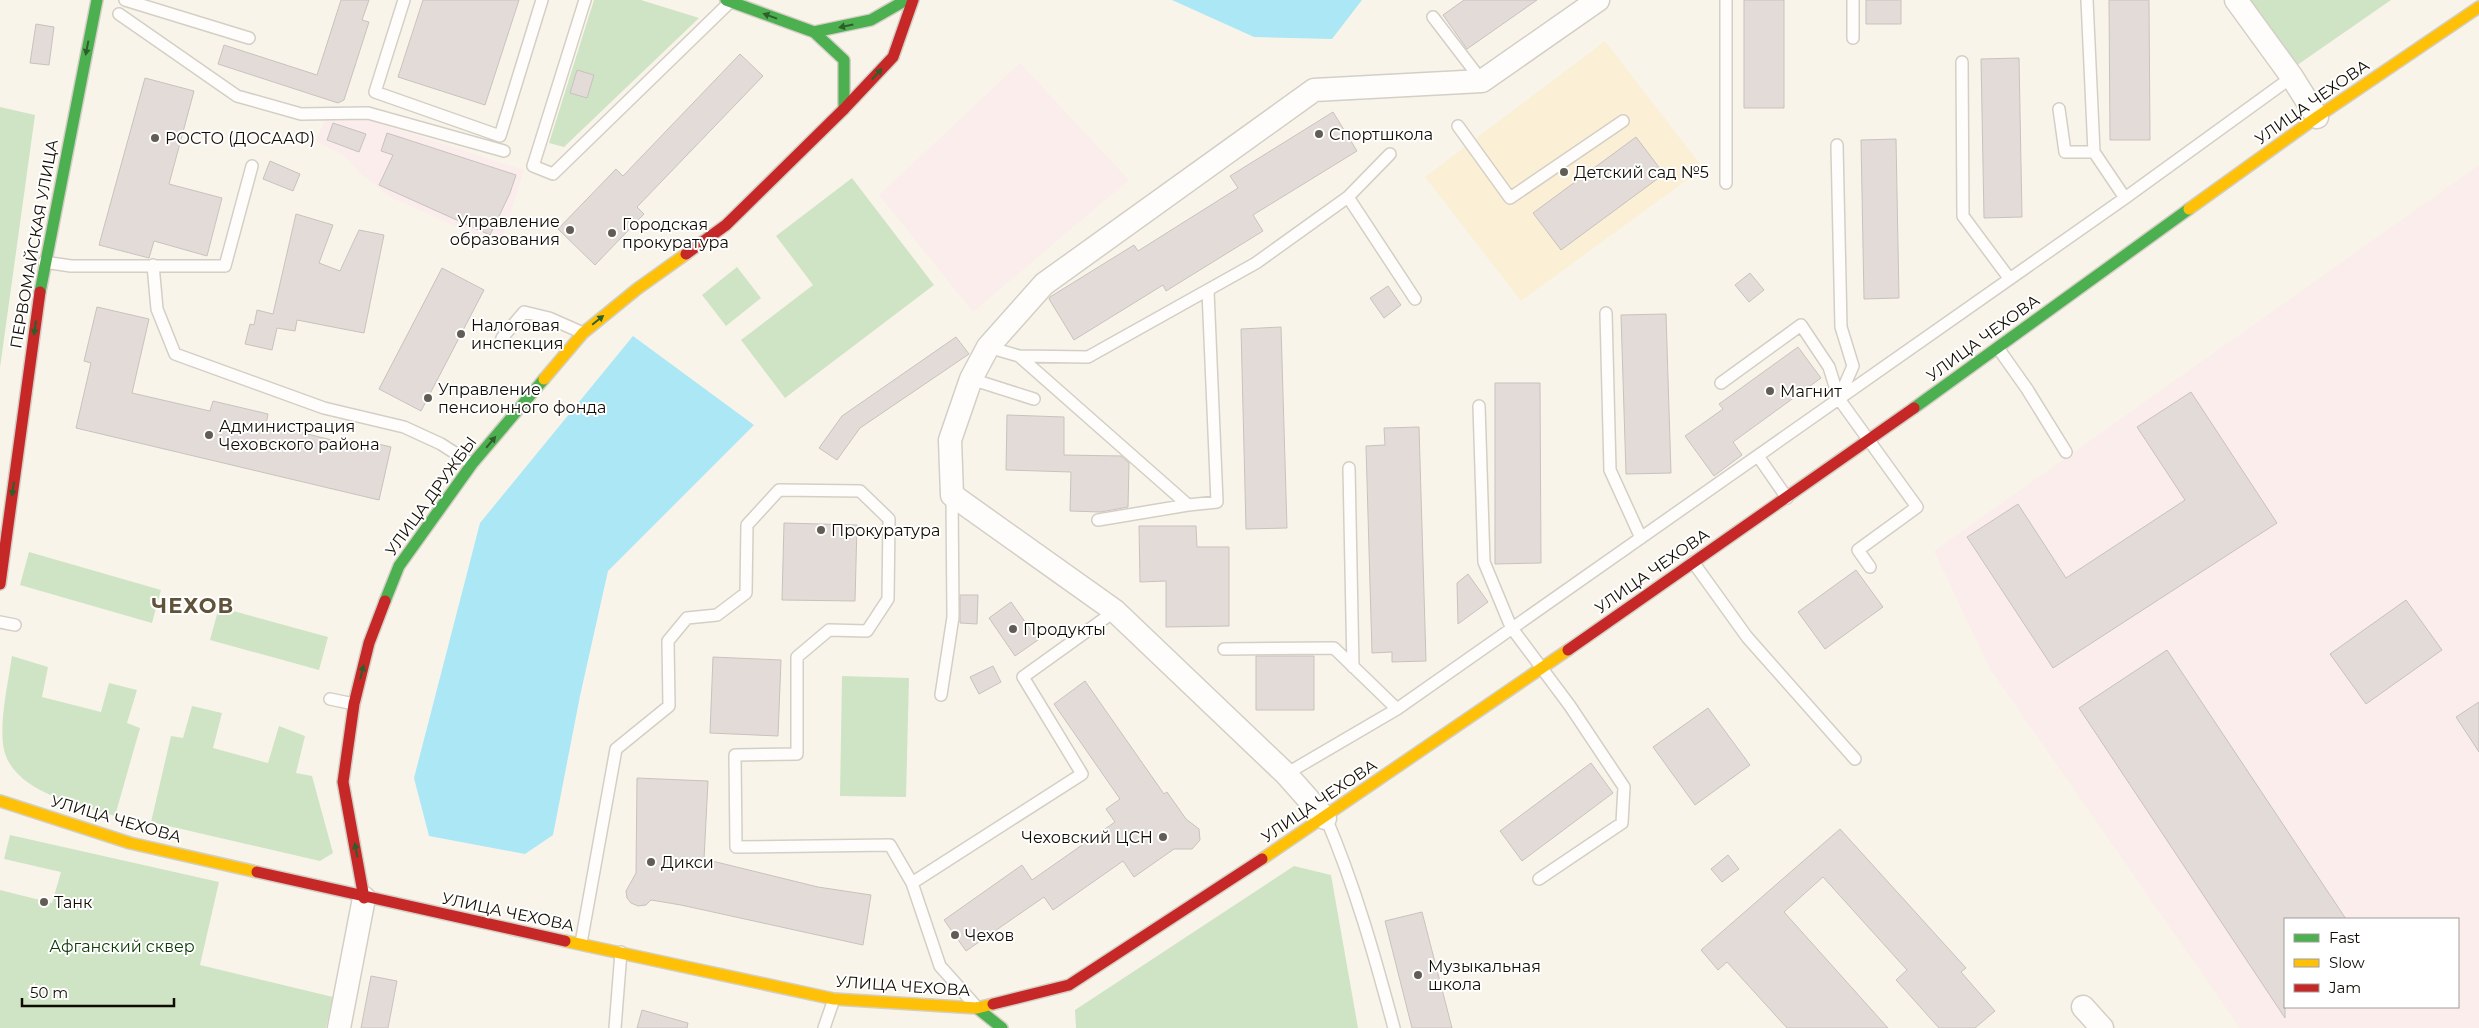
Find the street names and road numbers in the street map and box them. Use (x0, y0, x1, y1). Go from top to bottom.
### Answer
street label: УЛИЦА ЧЕХОВА (2251, 55, 2373, 148)
street label: ПЕРВОМАЙСКАЯ УЛИЦА (6, 138, 62, 350)
street label: УЛИЦА ЧЕХОВА (1923, 291, 2043, 385)
street label: УЛИЦА ДРУЖБЫ (381, 433, 481, 559)
street label: УЛИЦА ЧЕХОВА (1591, 524, 1713, 617)
street label: УЛИЦА ЧЕХОВА (1258, 755, 1380, 847)
street label: УЛИЦА ЧЕХОВА (49, 791, 184, 847)
street label: УЛИЦА ЧЕХОВА (440, 889, 576, 935)
street label: УЛИЦА ЧЕХОВА (835, 972, 971, 1000)

